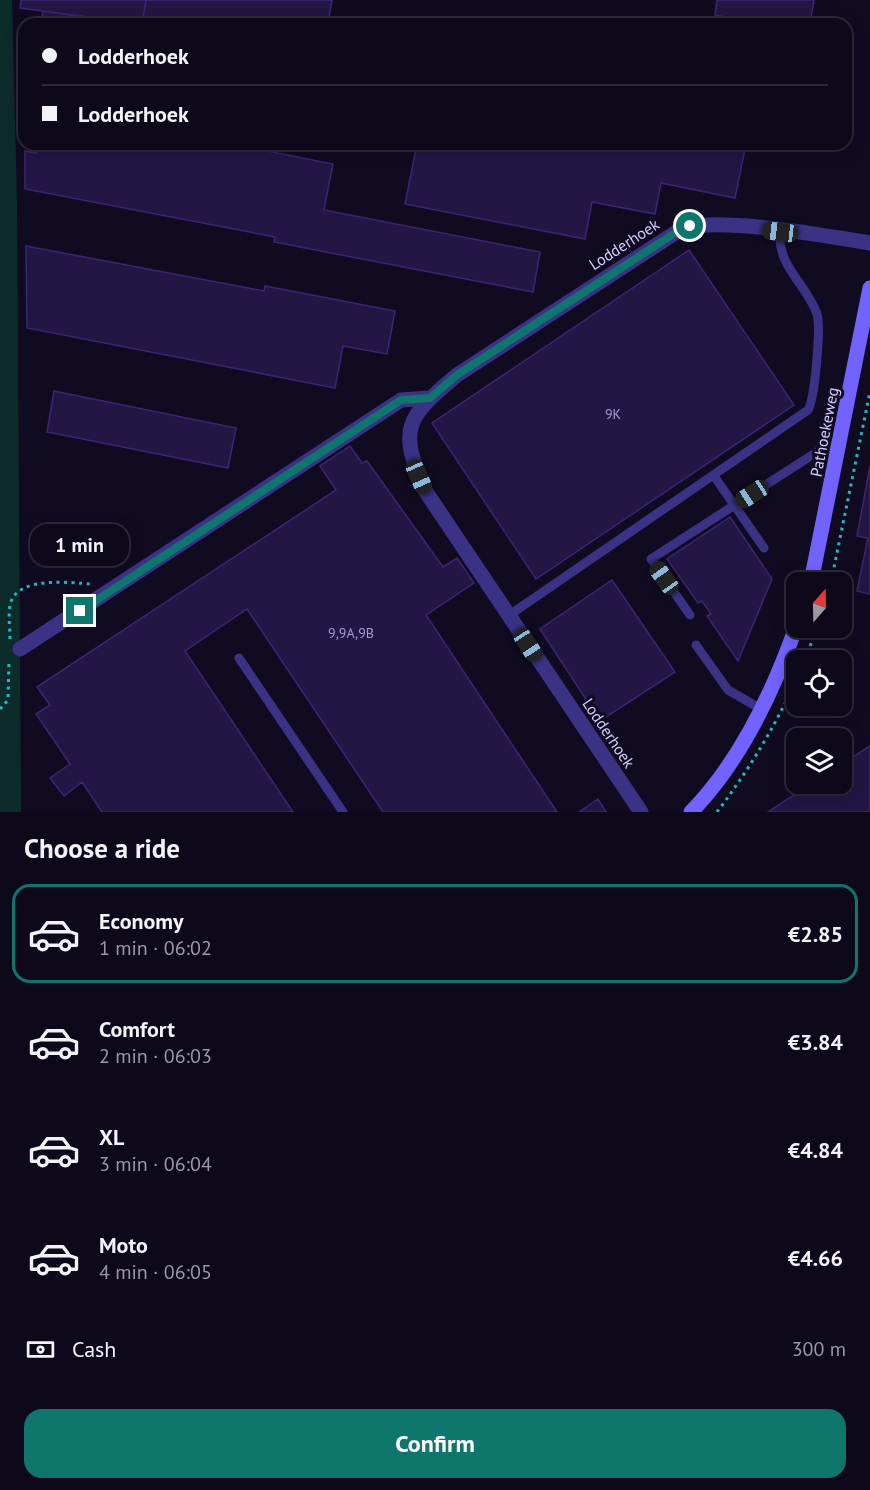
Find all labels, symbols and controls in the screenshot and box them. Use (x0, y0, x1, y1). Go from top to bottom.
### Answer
text: Lodderhoek (78, 42, 189, 70)
text: Lodderhoek (78, 100, 189, 128)
route start (676, 212, 703, 239)
street label: Lodderhoek (585, 214, 663, 274)
car (761, 221, 799, 243)
street label: Pathoekeweg (806, 386, 842, 478)
house number: 9K (605, 405, 622, 423)
car (403, 457, 435, 497)
car (732, 477, 772, 511)
callout: 1 min (31, 524, 130, 566)
text: 1 min (55, 532, 104, 558)
car (646, 558, 682, 598)
north arrow (786, 572, 852, 638)
map controls (786, 572, 852, 794)
route end (66, 597, 93, 624)
house number: 9,9A,9B (328, 624, 374, 642)
car (511, 625, 545, 665)
button: locate (786, 650, 852, 716)
street label: Lodderhoek (578, 694, 640, 772)
button: layers (786, 728, 852, 794)
text: Choose a ride (24, 831, 180, 865)
icon: car (27, 907, 81, 961)
text: Economy (99, 907, 183, 935)
text: €2.85 (788, 920, 843, 948)
text: 1 min · 06:02 (99, 935, 212, 961)
icon: car (27, 1015, 81, 1069)
text: Comfort (99, 1015, 175, 1043)
text: €3.84 (788, 1028, 843, 1056)
text: 2 min · 06:03 (99, 1043, 212, 1069)
icon: car (27, 1123, 81, 1177)
text: XL (99, 1123, 124, 1151)
text: €4.84 (788, 1136, 843, 1164)
text: 3 min · 06:04 (99, 1151, 212, 1177)
icon: car (27, 1231, 81, 1285)
text: Moto (99, 1231, 148, 1259)
text: €4.66 (788, 1244, 843, 1272)
text: 4 min · 06:05 (99, 1259, 212, 1285)
icon: cash (24, 1333, 57, 1366)
text: Cash (72, 1335, 116, 1363)
text: 300 m (792, 1336, 846, 1362)
button: Confirm (24, 1409, 846, 1478)

